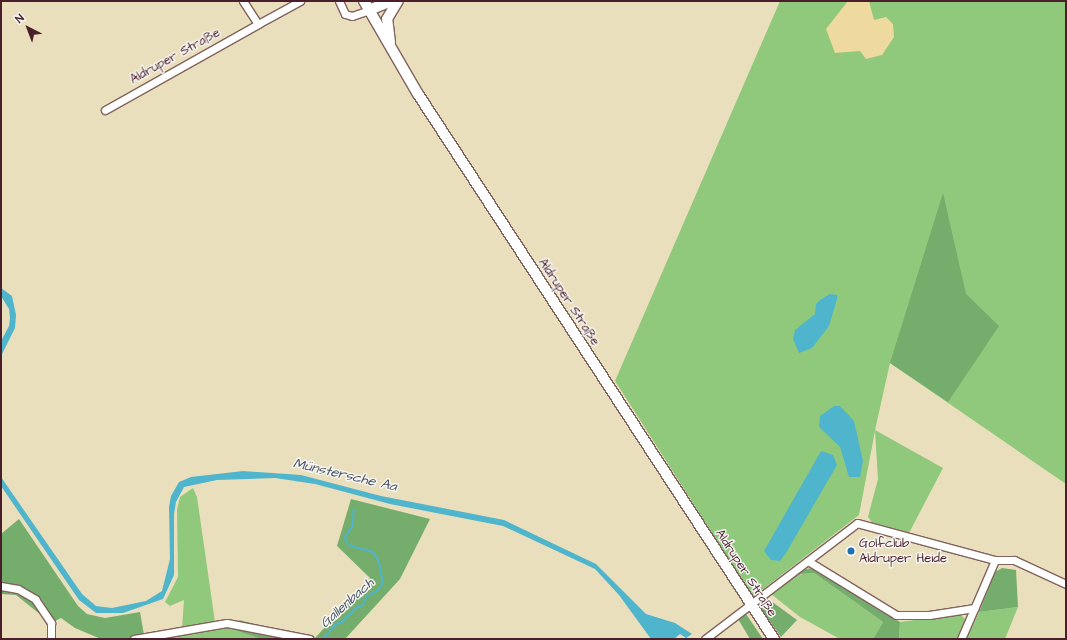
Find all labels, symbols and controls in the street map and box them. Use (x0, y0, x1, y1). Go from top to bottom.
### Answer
north arrow (8, 8, 48, 48)
text: N (12, 11, 27, 27)
street label: Aldruper Straße (127, 25, 223, 87)
street label: Aldruper Straße (535, 255, 603, 349)
water label: Münstersche Aa (292, 455, 398, 495)
street label: Aldruper Straße (712, 526, 780, 620)
place label: Golfclub Aldruper Heide (859, 536, 947, 567)
marker: Golfclub Aldruper Heide (846, 546, 856, 556)
water label: Gallenbach (317, 574, 377, 632)

